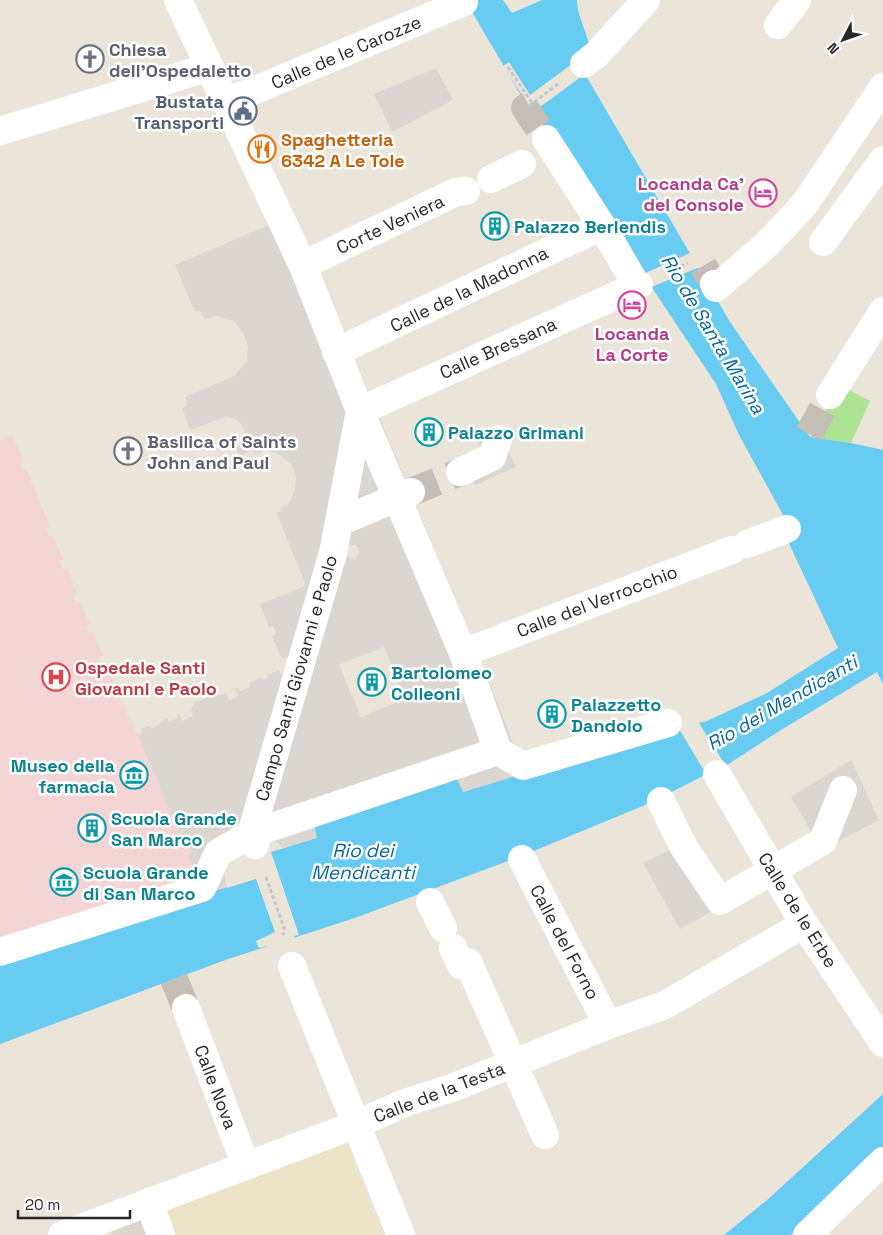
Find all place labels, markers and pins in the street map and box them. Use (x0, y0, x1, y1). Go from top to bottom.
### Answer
place label: Chiesa dell'Ospedaletto (109, 38, 251, 82)
church icon: Chiesa dell'Ospedaletto (75, 44, 105, 74)
place label: Bustata Transporti (134, 90, 225, 134)
public building icon: Bustata Transporti (228, 96, 258, 126)
place label: Spaghetteria 6342 A Le Tole (281, 128, 405, 172)
restaurant icon: Spaghetteria 6342 A Le Tole (247, 134, 277, 164)
place label: Locanda Ca' del Console (638, 172, 744, 216)
hotel icon: Locanda Ca' del Console (748, 178, 778, 208)
building icon: Palazzo Berlendis (480, 211, 510, 241)
place label: Palazzo Berlendis (514, 215, 666, 238)
hotel icon: Locanda La Corte (617, 290, 647, 320)
place label: Locanda La Corte (595, 322, 670, 366)
building icon: Palazzo Grimani (414, 417, 444, 447)
place label: Palazzo Grimani (448, 421, 584, 444)
place label: Basilica of Saints John and Paul (147, 430, 296, 474)
church icon: Basilica of Saints John and Paul (113, 436, 143, 466)
place label: Ospedale Santi Giovanni e Paolo (75, 656, 217, 700)
place label: Bartolomeo Colleoni (391, 661, 492, 705)
hospital icon: Ospedale Santi Giovanni e Paolo (41, 662, 71, 692)
building icon: Bartolomeo Colleoni (357, 667, 387, 697)
place label: Palazzetto Dandolo (571, 693, 661, 737)
building icon: Palazzetto Dandolo (537, 699, 567, 729)
place label: Museo della farmacia (11, 754, 116, 798)
museum icon: Museo della farmacia (119, 760, 149, 790)
place label: Scuola Grande San Marco (111, 807, 237, 851)
building icon: Scuola Grande San Marco (77, 813, 107, 843)
place label: Scuola Grande di San Marco (83, 861, 209, 905)
museum icon: Scuola Grande di San Marco (49, 867, 79, 897)

